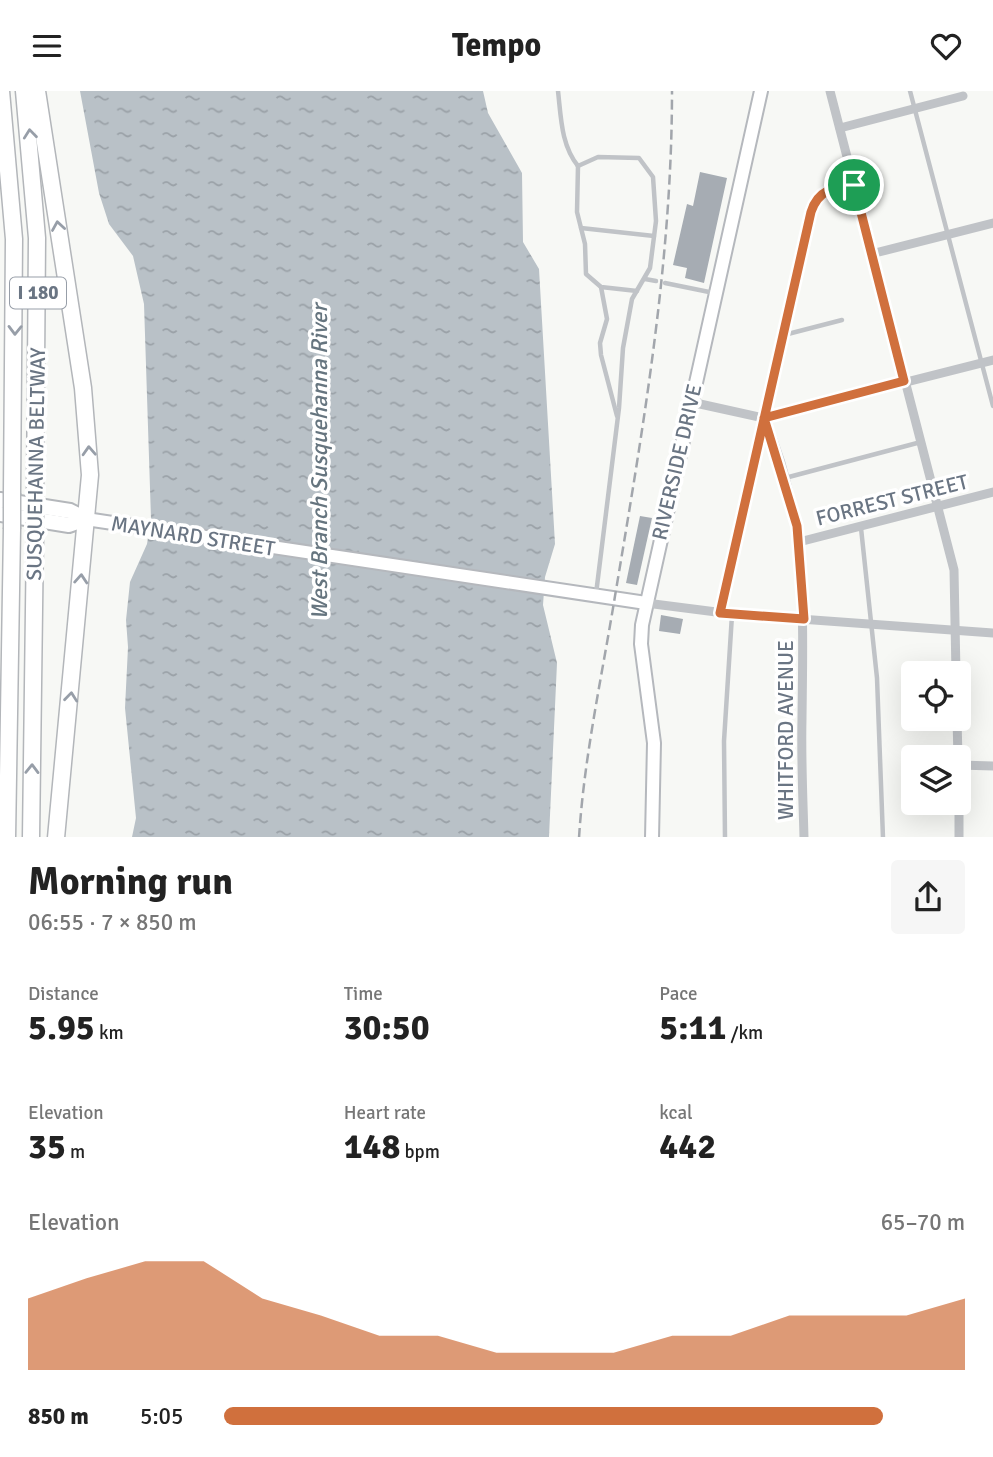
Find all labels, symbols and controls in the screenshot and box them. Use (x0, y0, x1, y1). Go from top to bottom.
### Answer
text: Tempo (452, 26, 541, 65)
icon: menu (28, 27, 66, 65)
icon: heart (927, 27, 965, 65)
one-way arrow (22, 128, 37, 140)
pin (824, 155, 884, 215)
icon: arrive (835, 166, 873, 204)
one-way arrow (51, 220, 66, 232)
road number: I 180 (10, 277, 66, 309)
water label: West Branch Susquehanna River (305, 301, 334, 620)
one-way arrow (7, 325, 22, 336)
street label: SUSQUEHANNA BELTWAY (21, 347, 51, 581)
street label: RIVERSIDE DRIVE (646, 381, 708, 543)
one-way arrow (82, 445, 97, 456)
street label: FORREST STREET (813, 468, 971, 531)
street label: MAYNARD STREET (109, 510, 277, 562)
one-way arrow (73, 573, 88, 584)
street label: WHITFORD AVENUE (773, 640, 799, 820)
map controls (901, 661, 971, 815)
button: locate (901, 661, 971, 731)
one-way arrow (63, 691, 78, 702)
button: layers (901, 745, 971, 815)
one-way arrow (25, 764, 40, 775)
text: Morning run (28, 858, 233, 905)
button: share (891, 860, 965, 934)
text: 06:55 · 7 × 850 m (28, 908, 197, 937)
text: Distance (28, 982, 99, 1006)
text: Time (344, 982, 383, 1006)
text: Pace (659, 982, 698, 1006)
text: 5.95 (28, 1006, 95, 1049)
text: 30:50 (344, 1006, 430, 1049)
text: 5:11 (659, 1006, 726, 1049)
text: km (95, 1021, 124, 1045)
text: /km (726, 1021, 763, 1045)
text: Elevation (28, 1101, 104, 1125)
text: Heart rate (344, 1101, 426, 1125)
text: kcal (659, 1101, 693, 1125)
text: 35 (28, 1125, 66, 1168)
text: 148 (344, 1125, 400, 1168)
text: 442 (659, 1125, 716, 1168)
text: m (66, 1140, 85, 1164)
text: bpm (400, 1140, 440, 1164)
text: Elevation (28, 1208, 120, 1237)
text: 65–70 m (881, 1208, 965, 1237)
text: 850 m (28, 1402, 89, 1431)
text: 5:05 (140, 1402, 183, 1431)

